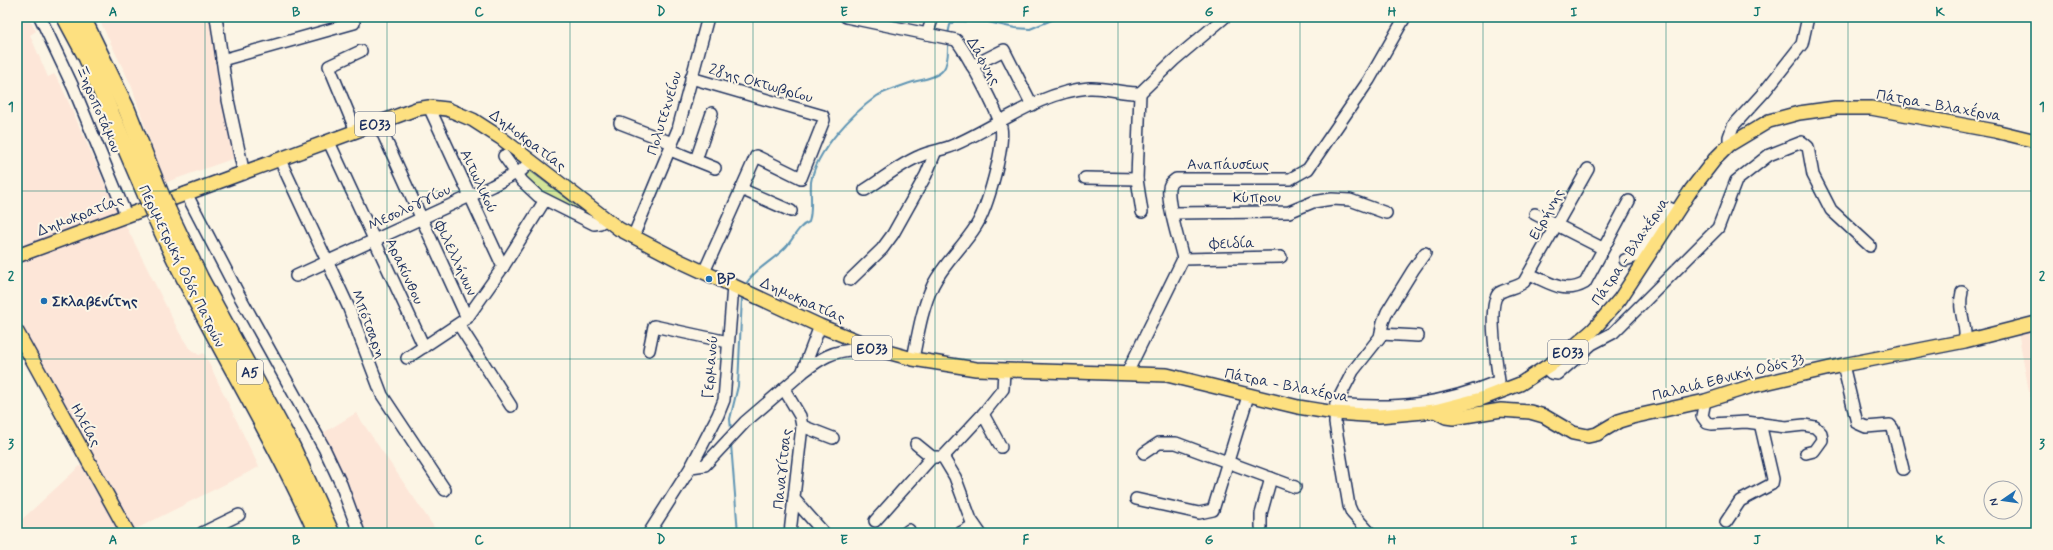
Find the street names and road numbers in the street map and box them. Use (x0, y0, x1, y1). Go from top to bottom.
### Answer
street label: Δάφνης (961, 34, 1005, 90)
street label: 28ης Οκτωβρίου (706, 60, 815, 108)
street label: Ξηροποτάμου (71, 62, 126, 157)
street label: Πολυτεχνείου (643, 69, 687, 158)
street label: Πάτρα - Βλαχέρνα (1875, 85, 2003, 127)
street label: Δημοκρατίας (485, 105, 570, 176)
road number: ΕΟ33 (355, 112, 395, 136)
street label: Αιτωλικού (455, 146, 502, 217)
street label: Αναπάυσεως (1187, 155, 1270, 175)
street label: Μεσολογγίου (365, 180, 454, 236)
street label: Περιμετρική Οδός Πατρών (133, 182, 229, 351)
street label: Ειρήνης (1525, 185, 1569, 244)
street label: Κύπρου (1233, 188, 1281, 208)
street label: Δημοκρατίας (34, 190, 127, 242)
street label: Πάτρα - Βλαχέρνα (1587, 193, 1675, 310)
street label: Φιλελλήνων (429, 217, 481, 300)
street label: Φειδία (1208, 234, 1255, 254)
street label: Αρακύνθου (380, 235, 428, 308)
street label: Δημοκρατίας (757, 273, 849, 329)
street label: Μπότσαρη (346, 287, 390, 362)
street label: Γερμανού (698, 335, 724, 400)
road number: ΕΟ33 (852, 336, 892, 360)
road number: ΕΟ33 (1548, 340, 1588, 364)
street label: Παλαιά Εθνική Οδός 33 (1650, 349, 1806, 407)
road number: Α5 (237, 360, 263, 384)
street label: Πάτρα - Βλαχέρνα (1223, 364, 1351, 408)
street label: Ηλείας (65, 400, 105, 451)
street label: Παναγίτσας (769, 427, 797, 510)

